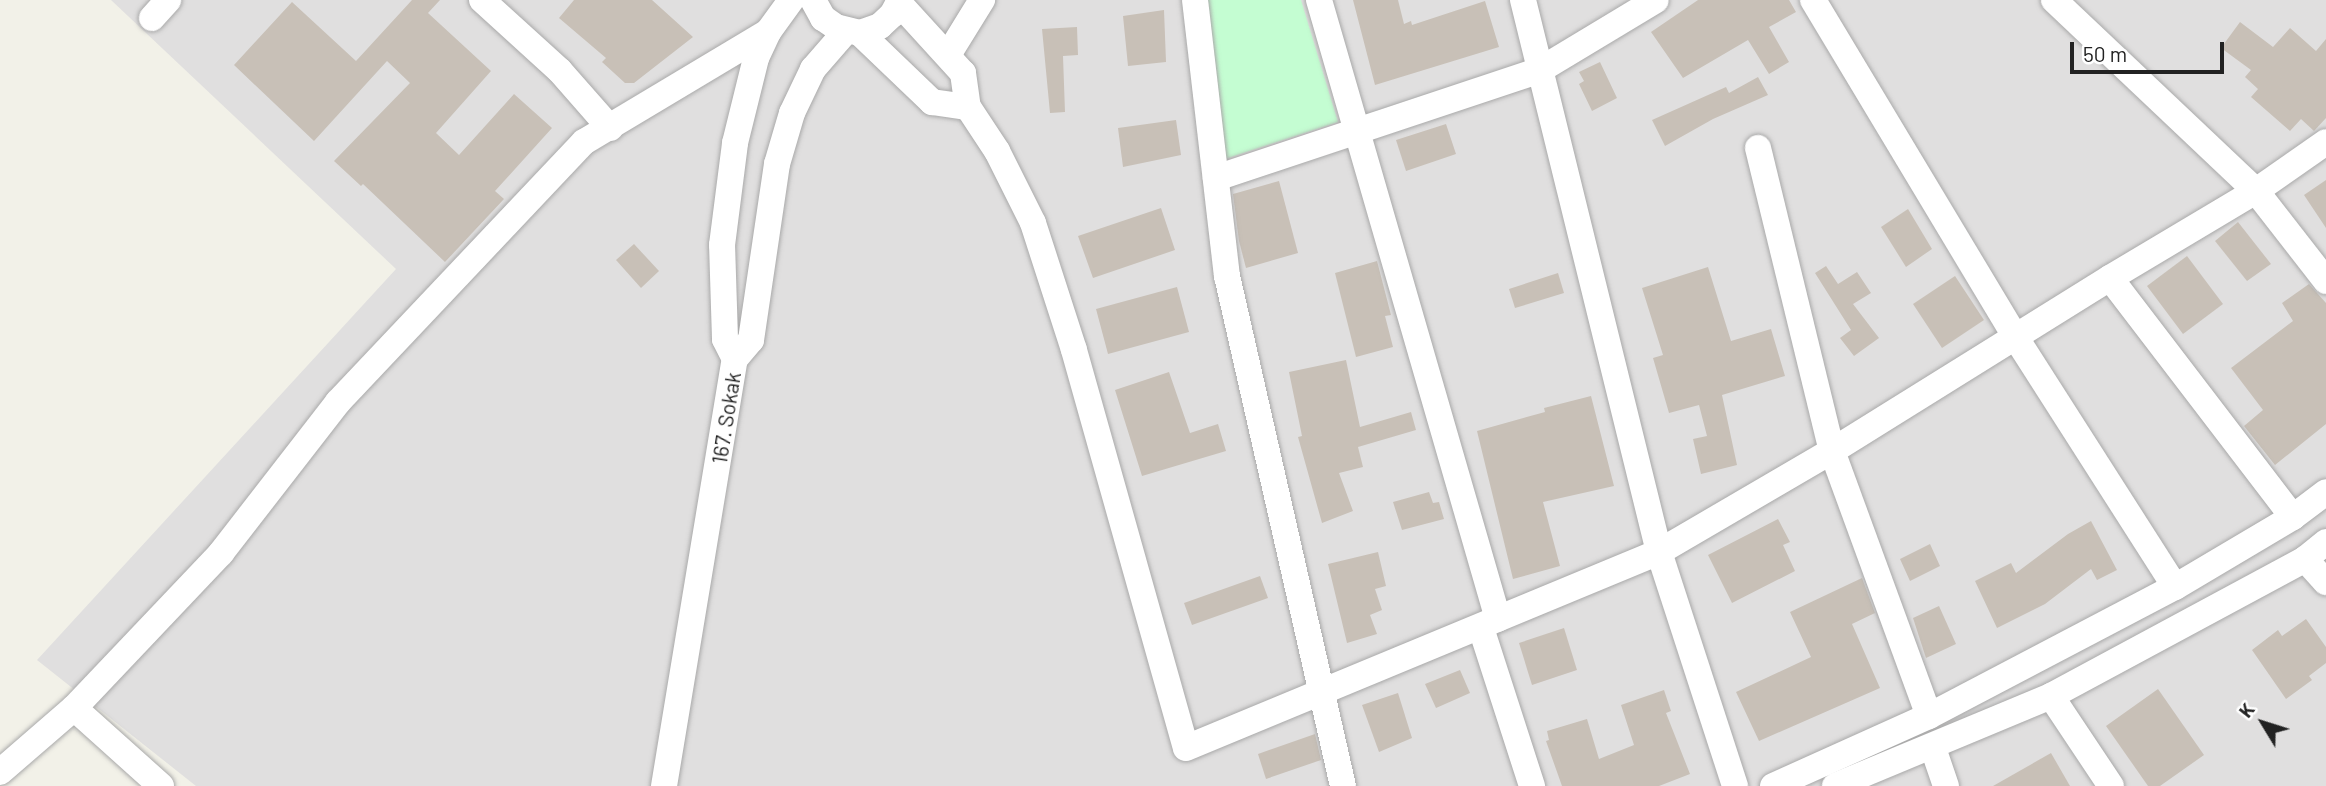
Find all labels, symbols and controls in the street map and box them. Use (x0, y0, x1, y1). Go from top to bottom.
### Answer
scale bar (2074, 28, 2228, 72)
text: 50 m (2083, 41, 2127, 66)
street label: 167. Sokak (706, 370, 746, 466)
north arrow (2228, 688, 2298, 758)
text: K (2233, 698, 2259, 722)

